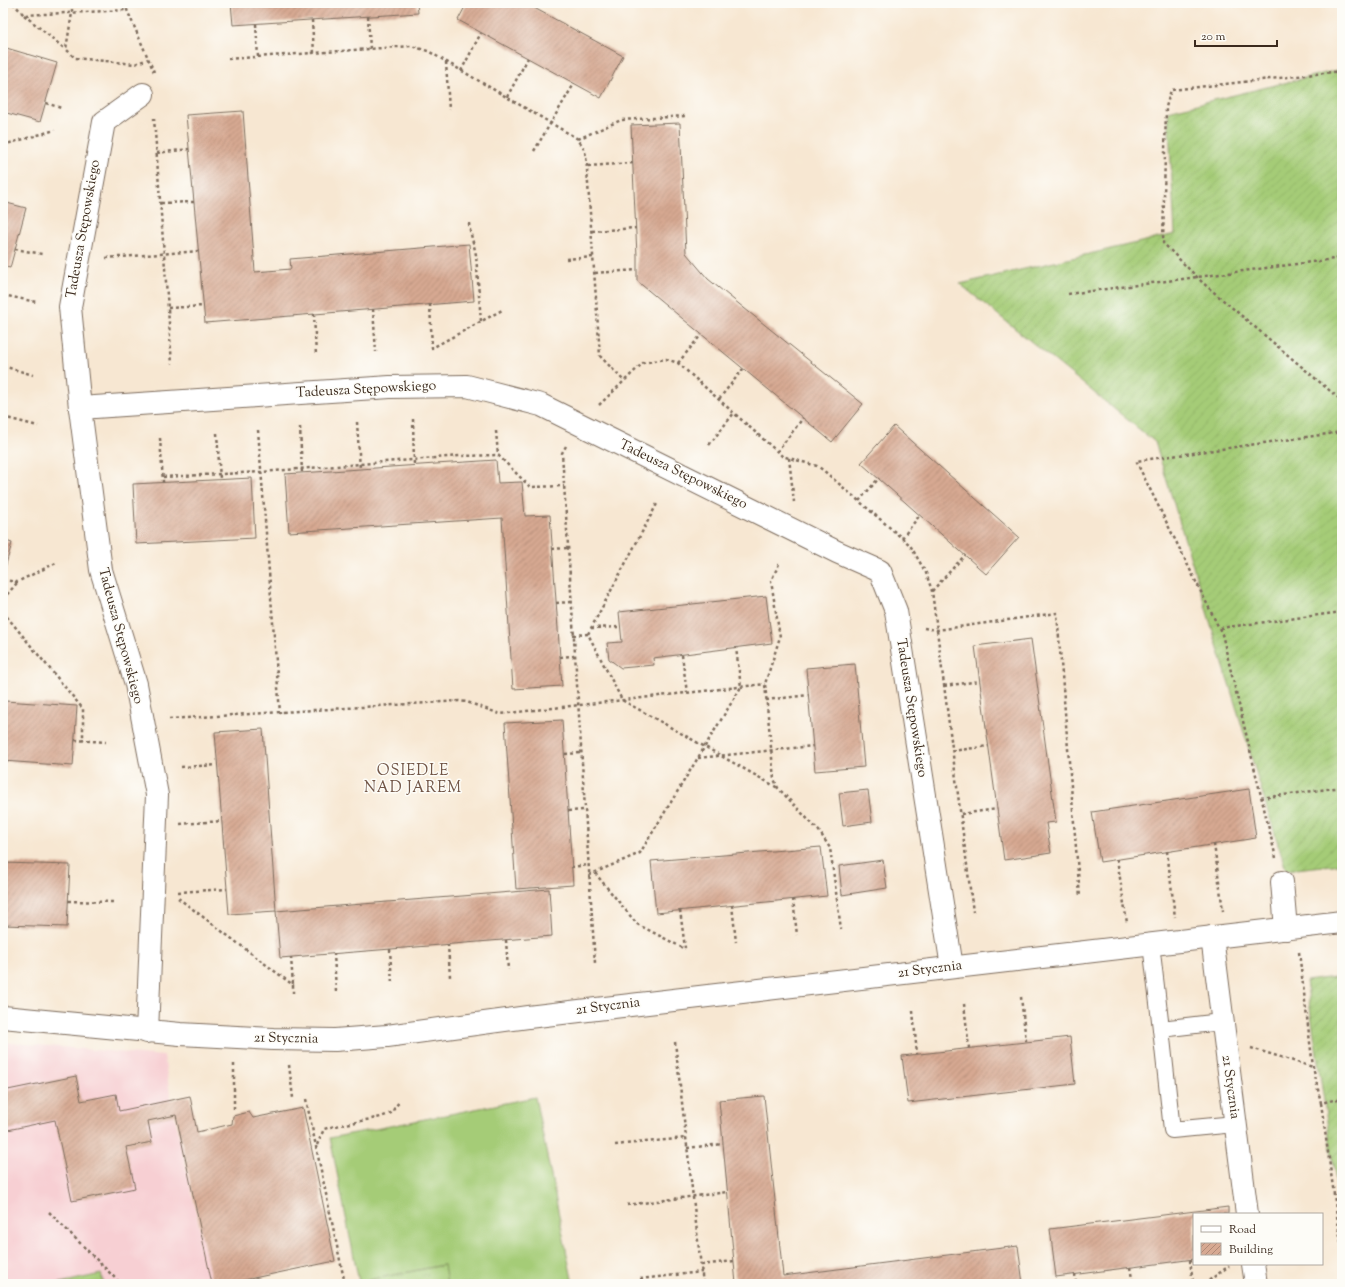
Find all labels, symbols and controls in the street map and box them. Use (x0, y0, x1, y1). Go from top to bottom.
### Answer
scale bar (1195, 22, 1277, 48)
text: 20 m (1201, 28, 1226, 46)
street label: Tadeusza Stępowskiego (62, 158, 106, 300)
street label: Tadeusza Stępowskiego (295, 376, 437, 404)
street label: Tadeusza Stępowskiego (615, 435, 751, 515)
street label: Tadeusza Stępowskiego (92, 566, 148, 707)
street label: Tadeusza Stępowskiego (890, 637, 932, 779)
district label: OSIEDLE NAD JAREM (364, 761, 462, 799)
street label: 21 Stycznia (897, 956, 964, 984)
street label: 21 Stycznia (575, 993, 642, 1021)
street label: 21 Stycznia (254, 1028, 319, 1050)
street label: 21 Stycznia (1216, 1054, 1244, 1121)
legend (1193, 1213, 1323, 1265)
text: Road (1229, 1221, 1256, 1239)
text: Building (1229, 1241, 1273, 1259)

